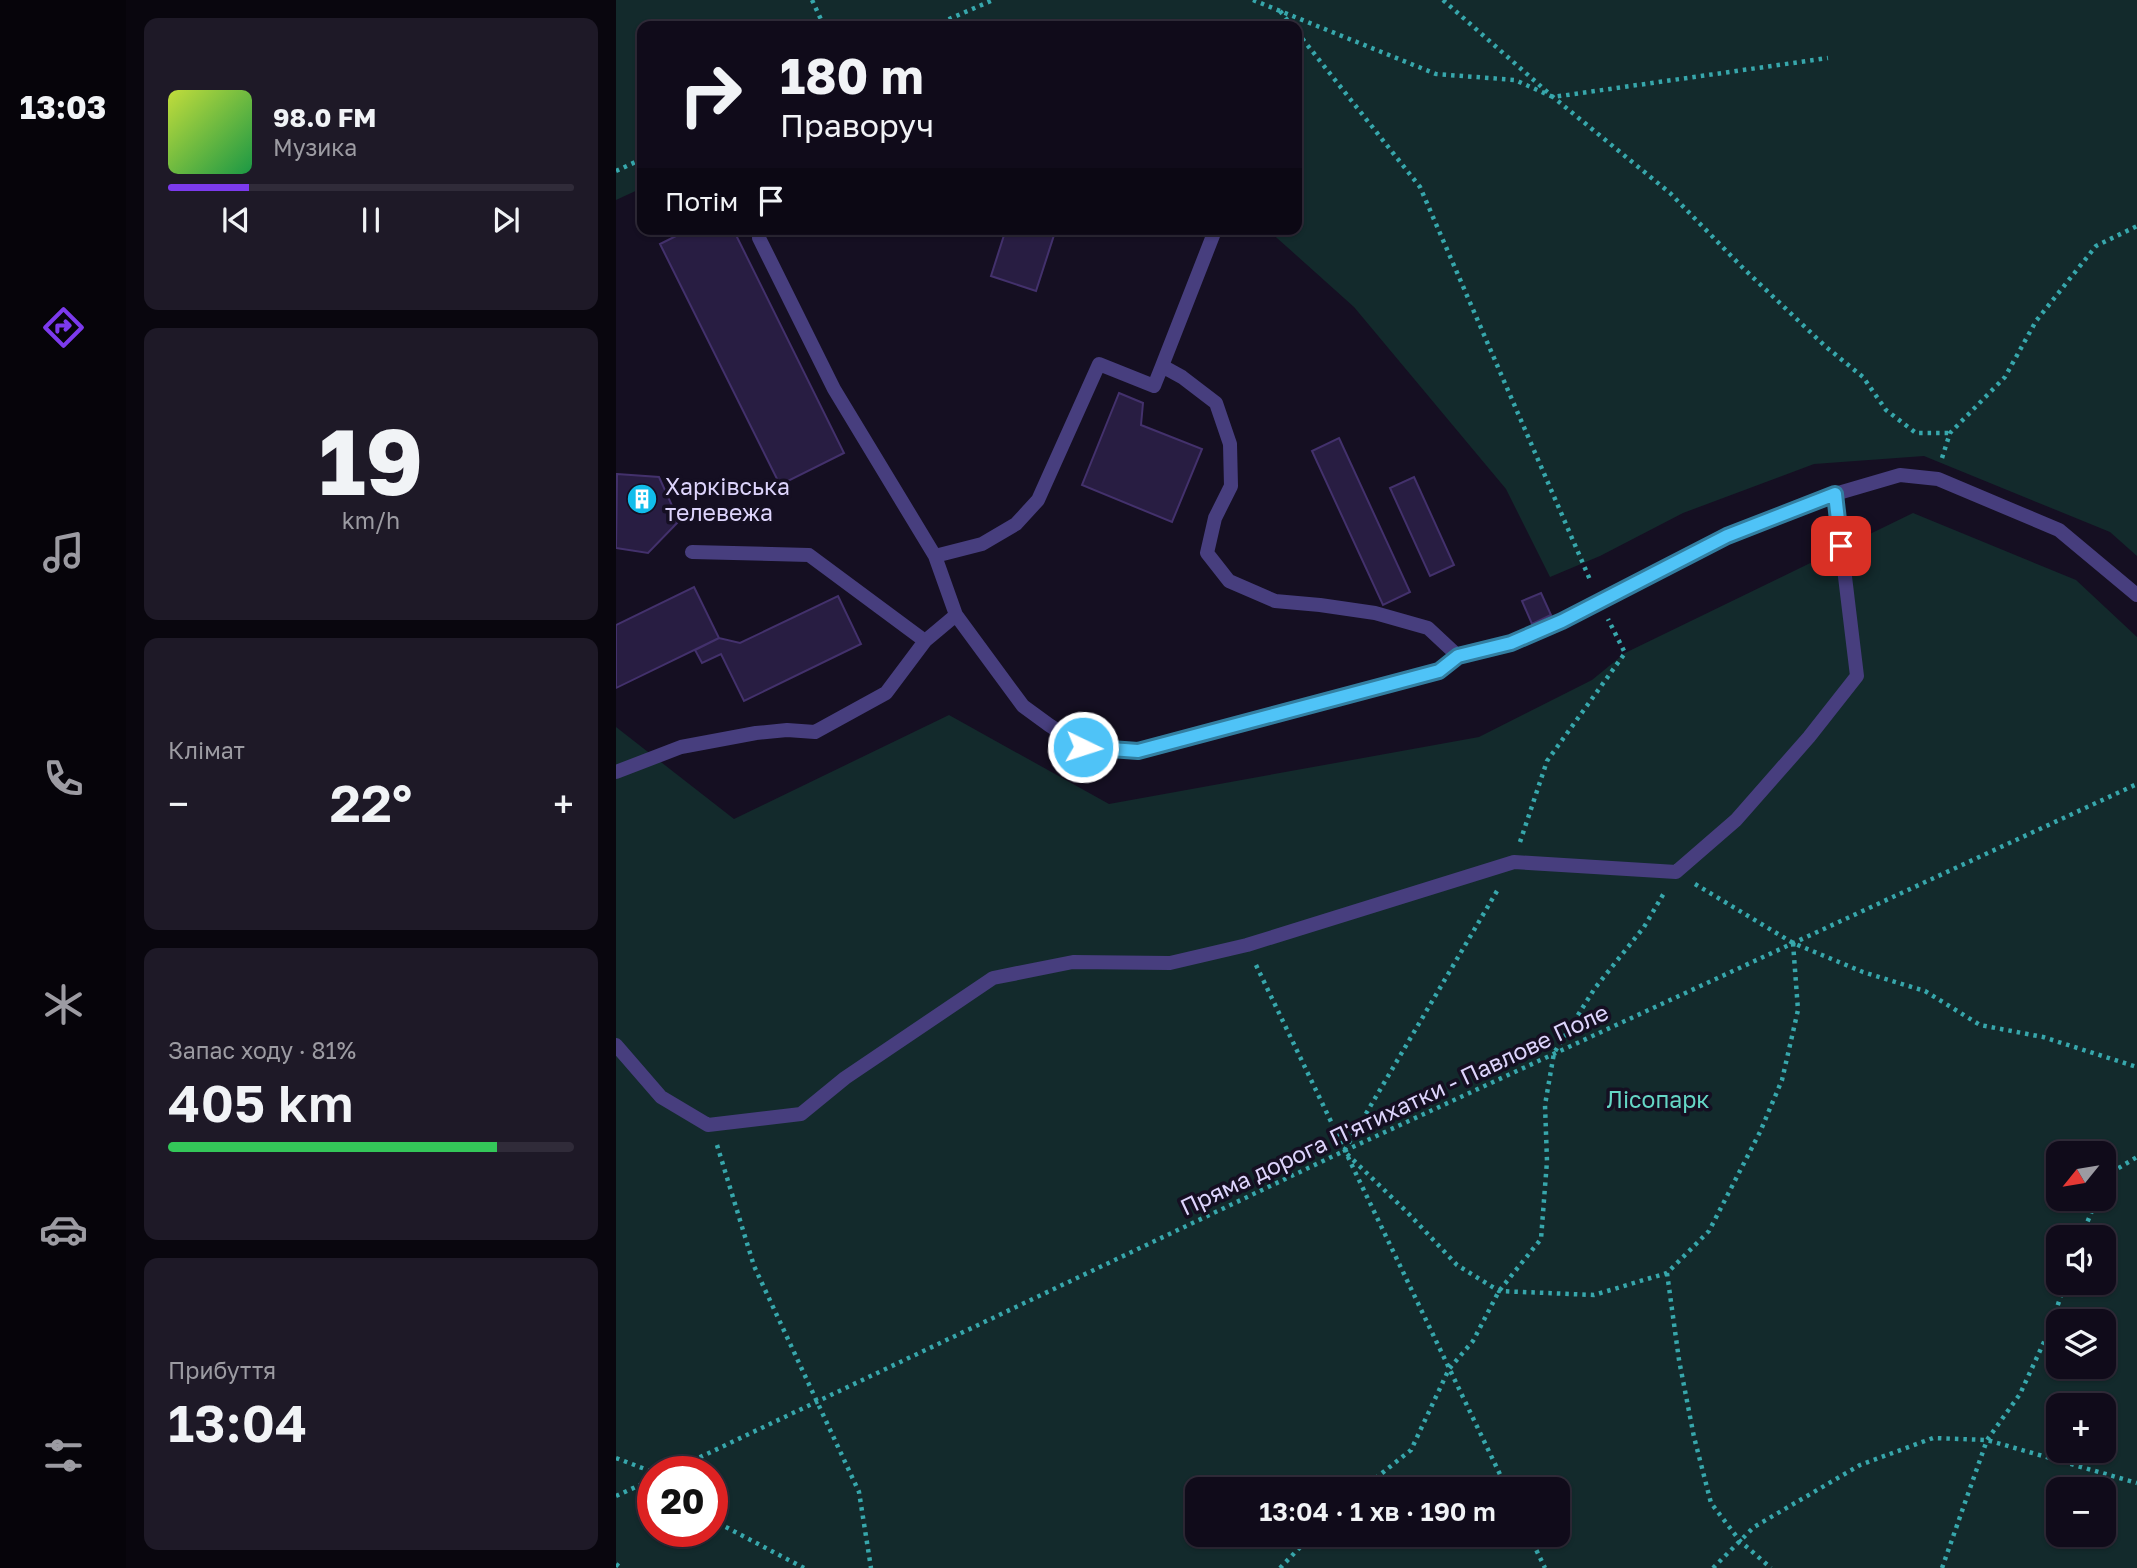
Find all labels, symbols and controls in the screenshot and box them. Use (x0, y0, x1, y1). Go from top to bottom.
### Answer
text: 180 m (780, 46, 924, 105)
icon: right (665, 49, 756, 140)
text: 13:03 (20, 88, 106, 126)
text: 98.0 FM (273, 102, 376, 133)
text: Праворуч (780, 106, 934, 144)
text: Музика (273, 133, 357, 161)
icon: arrive (752, 182, 790, 220)
text: Потім (665, 186, 738, 217)
icon: previous (217, 201, 255, 239)
icon: pause (352, 201, 390, 239)
icon: next (487, 201, 525, 239)
icon: directions (39, 303, 88, 352)
text: 19 (319, 406, 423, 515)
place label: Харківська телевежа (665, 472, 790, 526)
building icon: Харківська телевежа (625, 482, 659, 516)
text: km/h (342, 506, 400, 534)
pin (1811, 516, 1871, 576)
icon: arrive (1822, 527, 1860, 565)
icon: music (39, 528, 88, 577)
position arrow (1046, 710, 1120, 784)
text: Клімат (168, 736, 245, 764)
icon: phone (39, 754, 88, 803)
text: 22° (330, 771, 412, 833)
text: − (168, 781, 189, 826)
text: + (553, 781, 574, 826)
icon: climate (39, 980, 88, 1029)
street label: Пряма дорога П'ятихатки - Павлове Поле (1175, 997, 1613, 1221)
text: Запас ходу · 81% (168, 1036, 356, 1064)
text: 405 km (168, 1071, 353, 1133)
park label: Лісопарк (1606, 1085, 1710, 1113)
north arrow (2046, 1141, 2116, 1211)
map controls (2046, 1141, 2116, 1547)
icon: car (39, 1205, 88, 1254)
button: sound (2046, 1225, 2116, 1295)
button: layers (2046, 1309, 2116, 1379)
text: Прибуття (168, 1356, 276, 1384)
text: 13:04 (168, 1391, 308, 1453)
button: + (2046, 1393, 2116, 1463)
icon: filters (39, 1431, 88, 1480)
speed limit sign: 20 (637, 1456, 728, 1547)
button: − (2046, 1477, 2116, 1547)
text: 13:04 · 1 хв · 190 m (1259, 1496, 1496, 1527)

